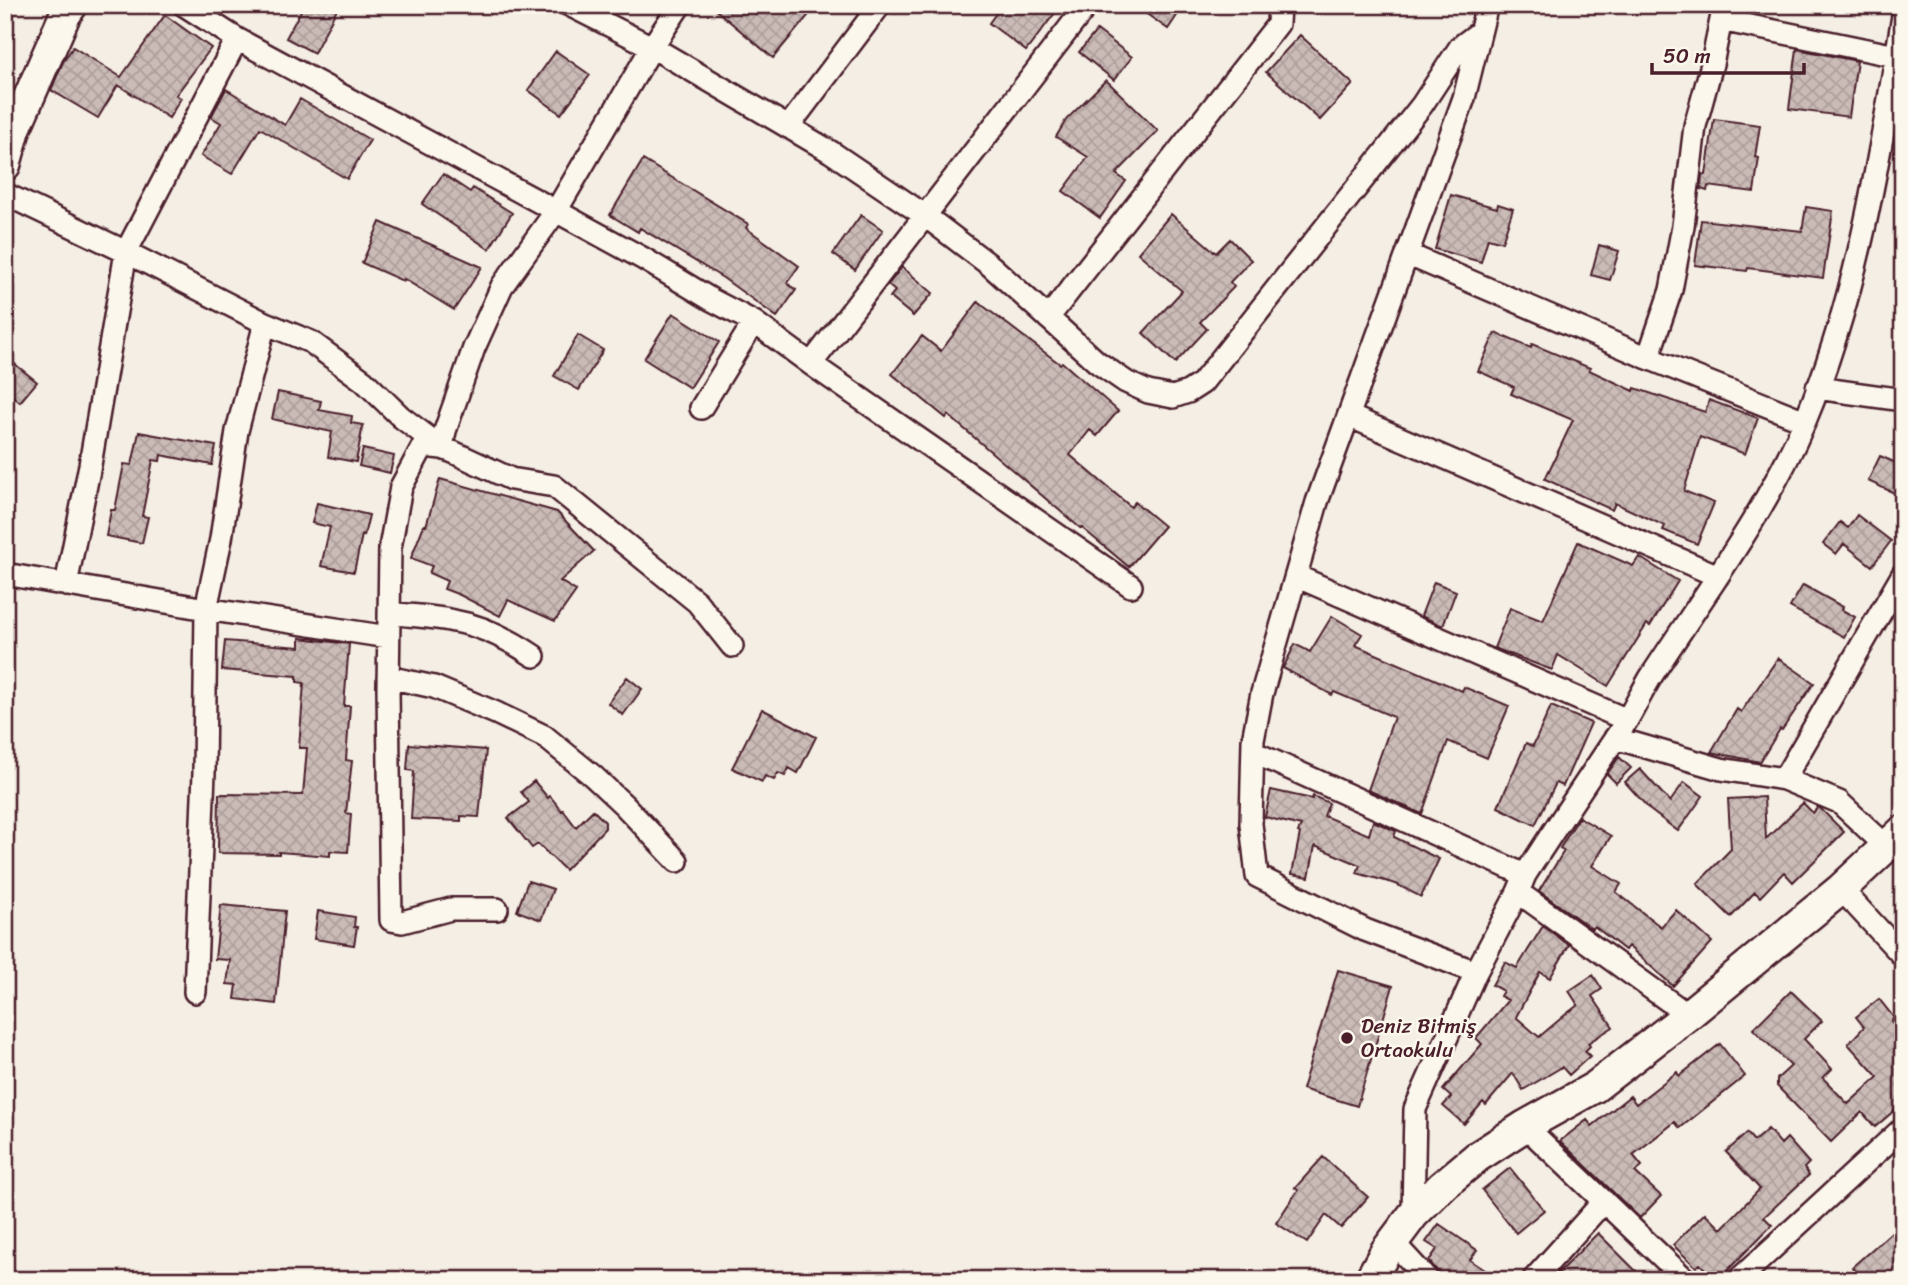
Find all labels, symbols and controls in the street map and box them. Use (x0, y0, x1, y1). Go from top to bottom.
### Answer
scale bar (1652, 32, 1805, 76)
text: 50 m (1663, 37, 1711, 75)
place label: Deniz Bitmiş Ortaokulu (1361, 1007, 1477, 1069)
marker: Deniz Bitmiş Ortaokulu (1339, 1030, 1355, 1046)

